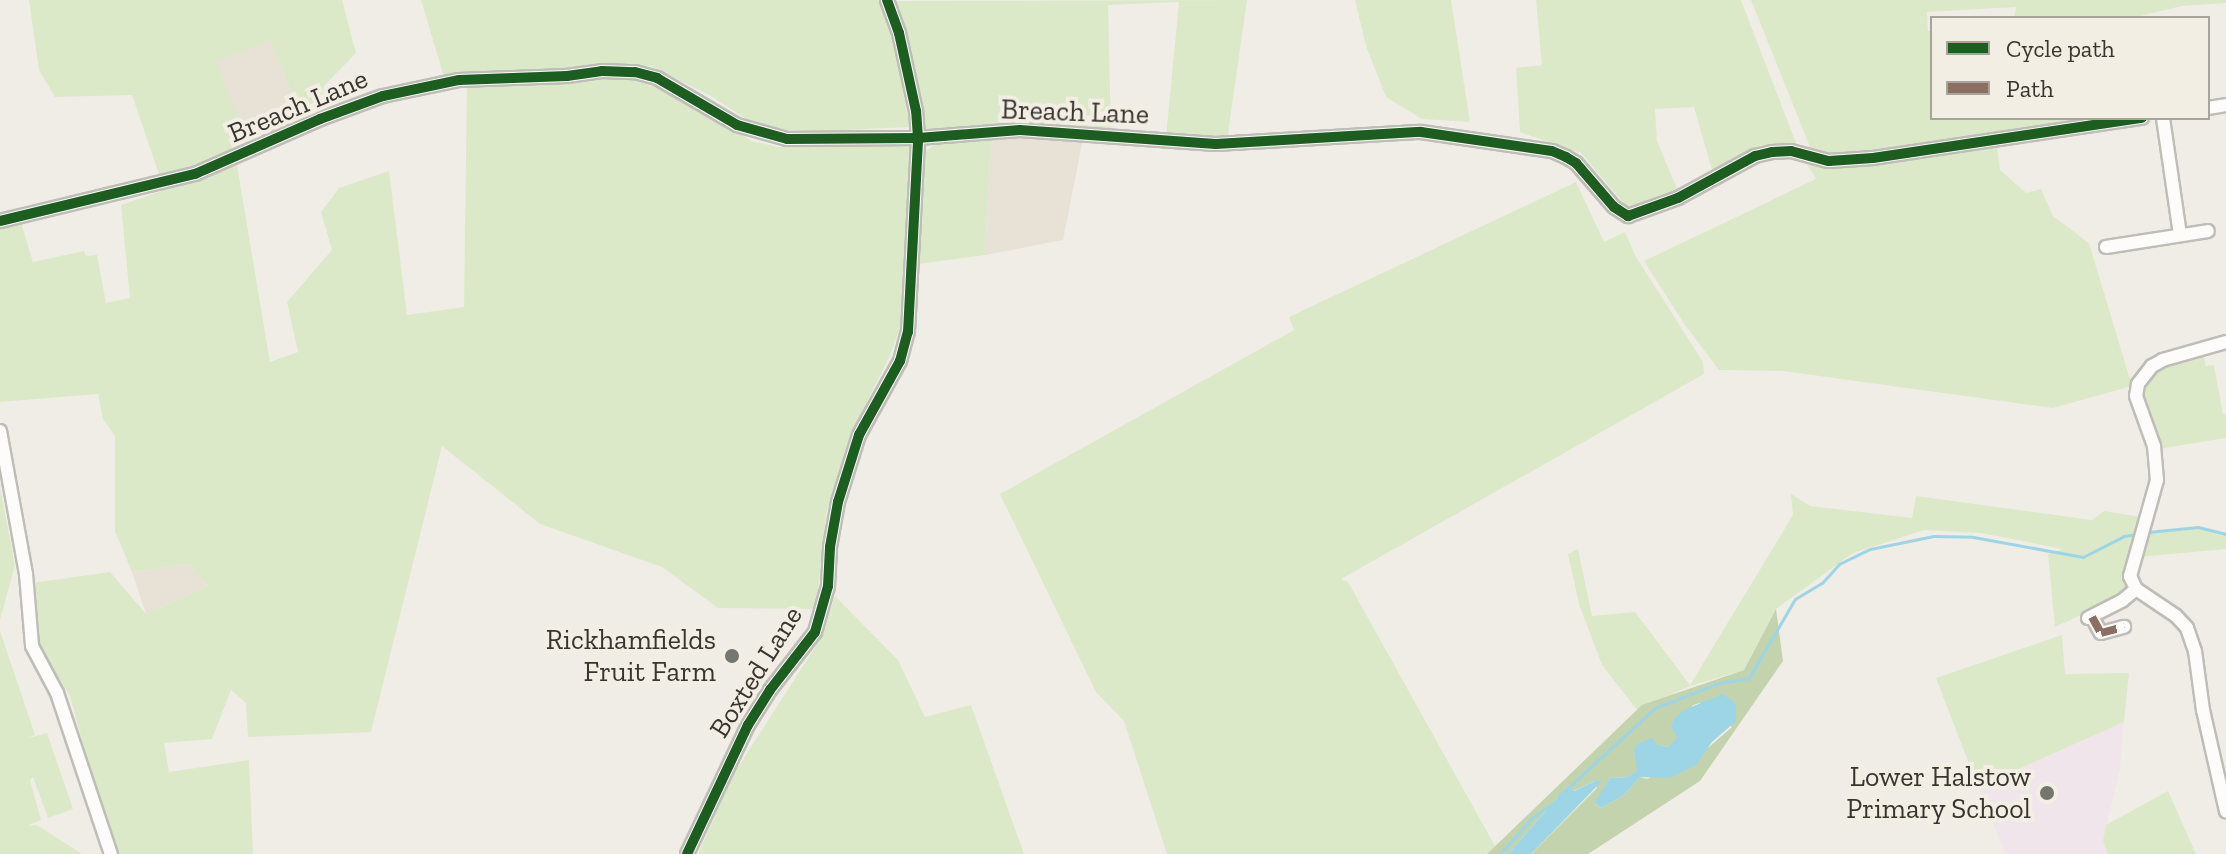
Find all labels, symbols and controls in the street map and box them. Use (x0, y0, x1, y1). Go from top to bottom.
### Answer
legend (1930, 16, 2210, 120)
text: Cycle path (2006, 34, 2115, 63)
street label: Breach Lane (223, 62, 373, 150)
text: Path (2006, 74, 2054, 103)
street label: Breach Lane (1000, 93, 1150, 131)
street label: Boxted Lane (702, 600, 810, 744)
place label: Rickhamfields Fruit Farm (546, 623, 716, 689)
marker: Rickhamfields Fruit Farm (723, 647, 741, 665)
place label: Lower Halstow Primary School (1846, 760, 2031, 826)
marker: Lower Halstow Primary School (2038, 784, 2056, 802)

